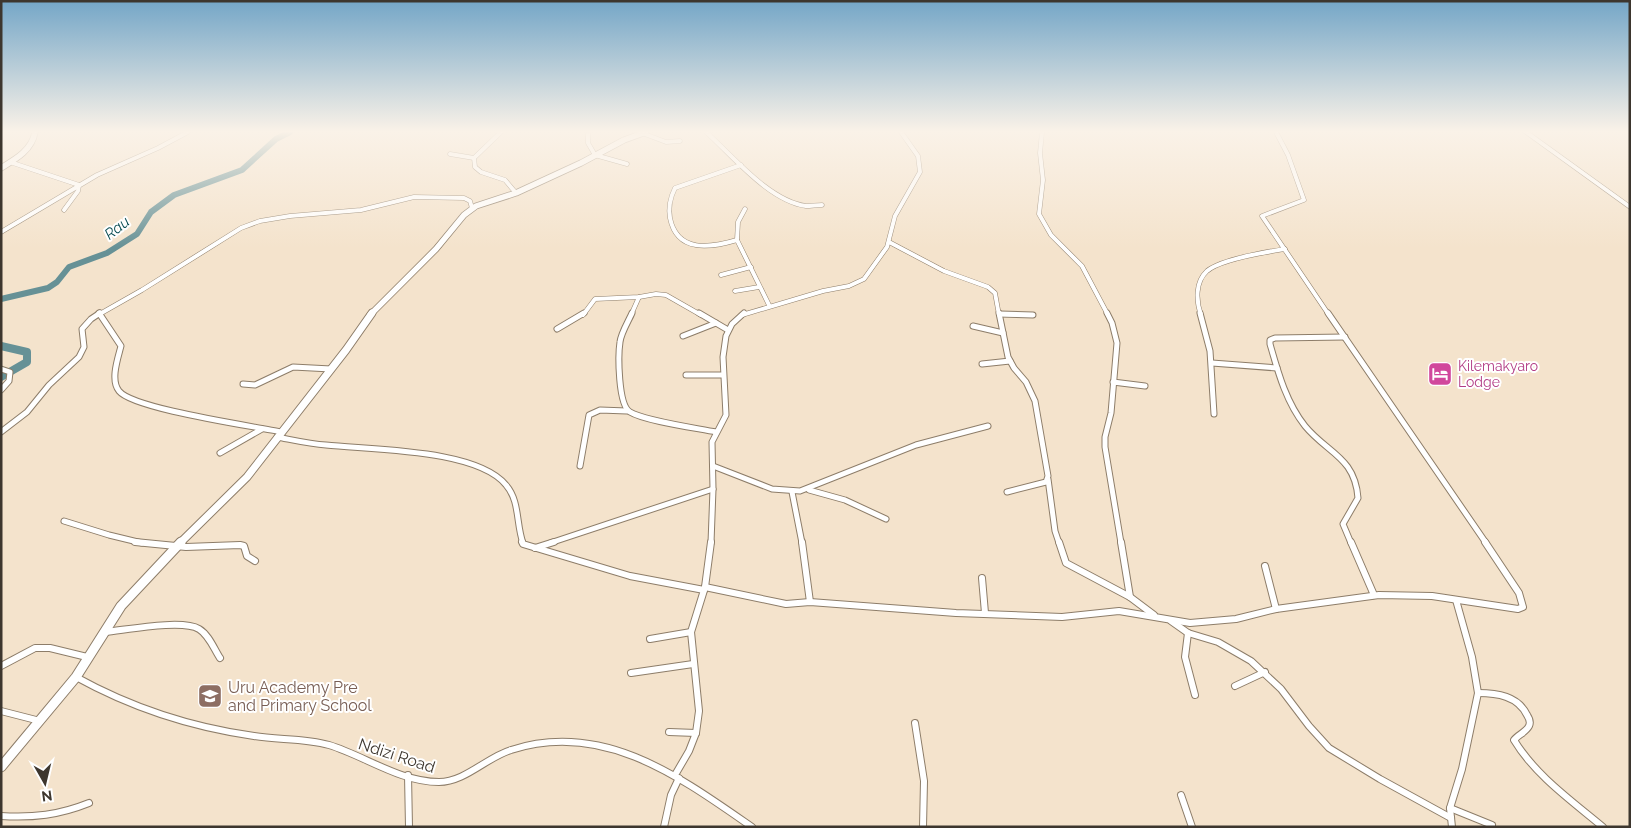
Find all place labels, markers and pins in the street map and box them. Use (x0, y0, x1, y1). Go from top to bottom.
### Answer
place label: Kilemakyaro Lodge (1458, 358, 1538, 390)
hotel icon: Kilemakyaro Lodge (1427, 361, 1453, 387)
place label: Uru Academy Pre and Primary School (228, 678, 372, 715)
school or university icon: Uru Academy Pre and Primary School (197, 683, 223, 709)

